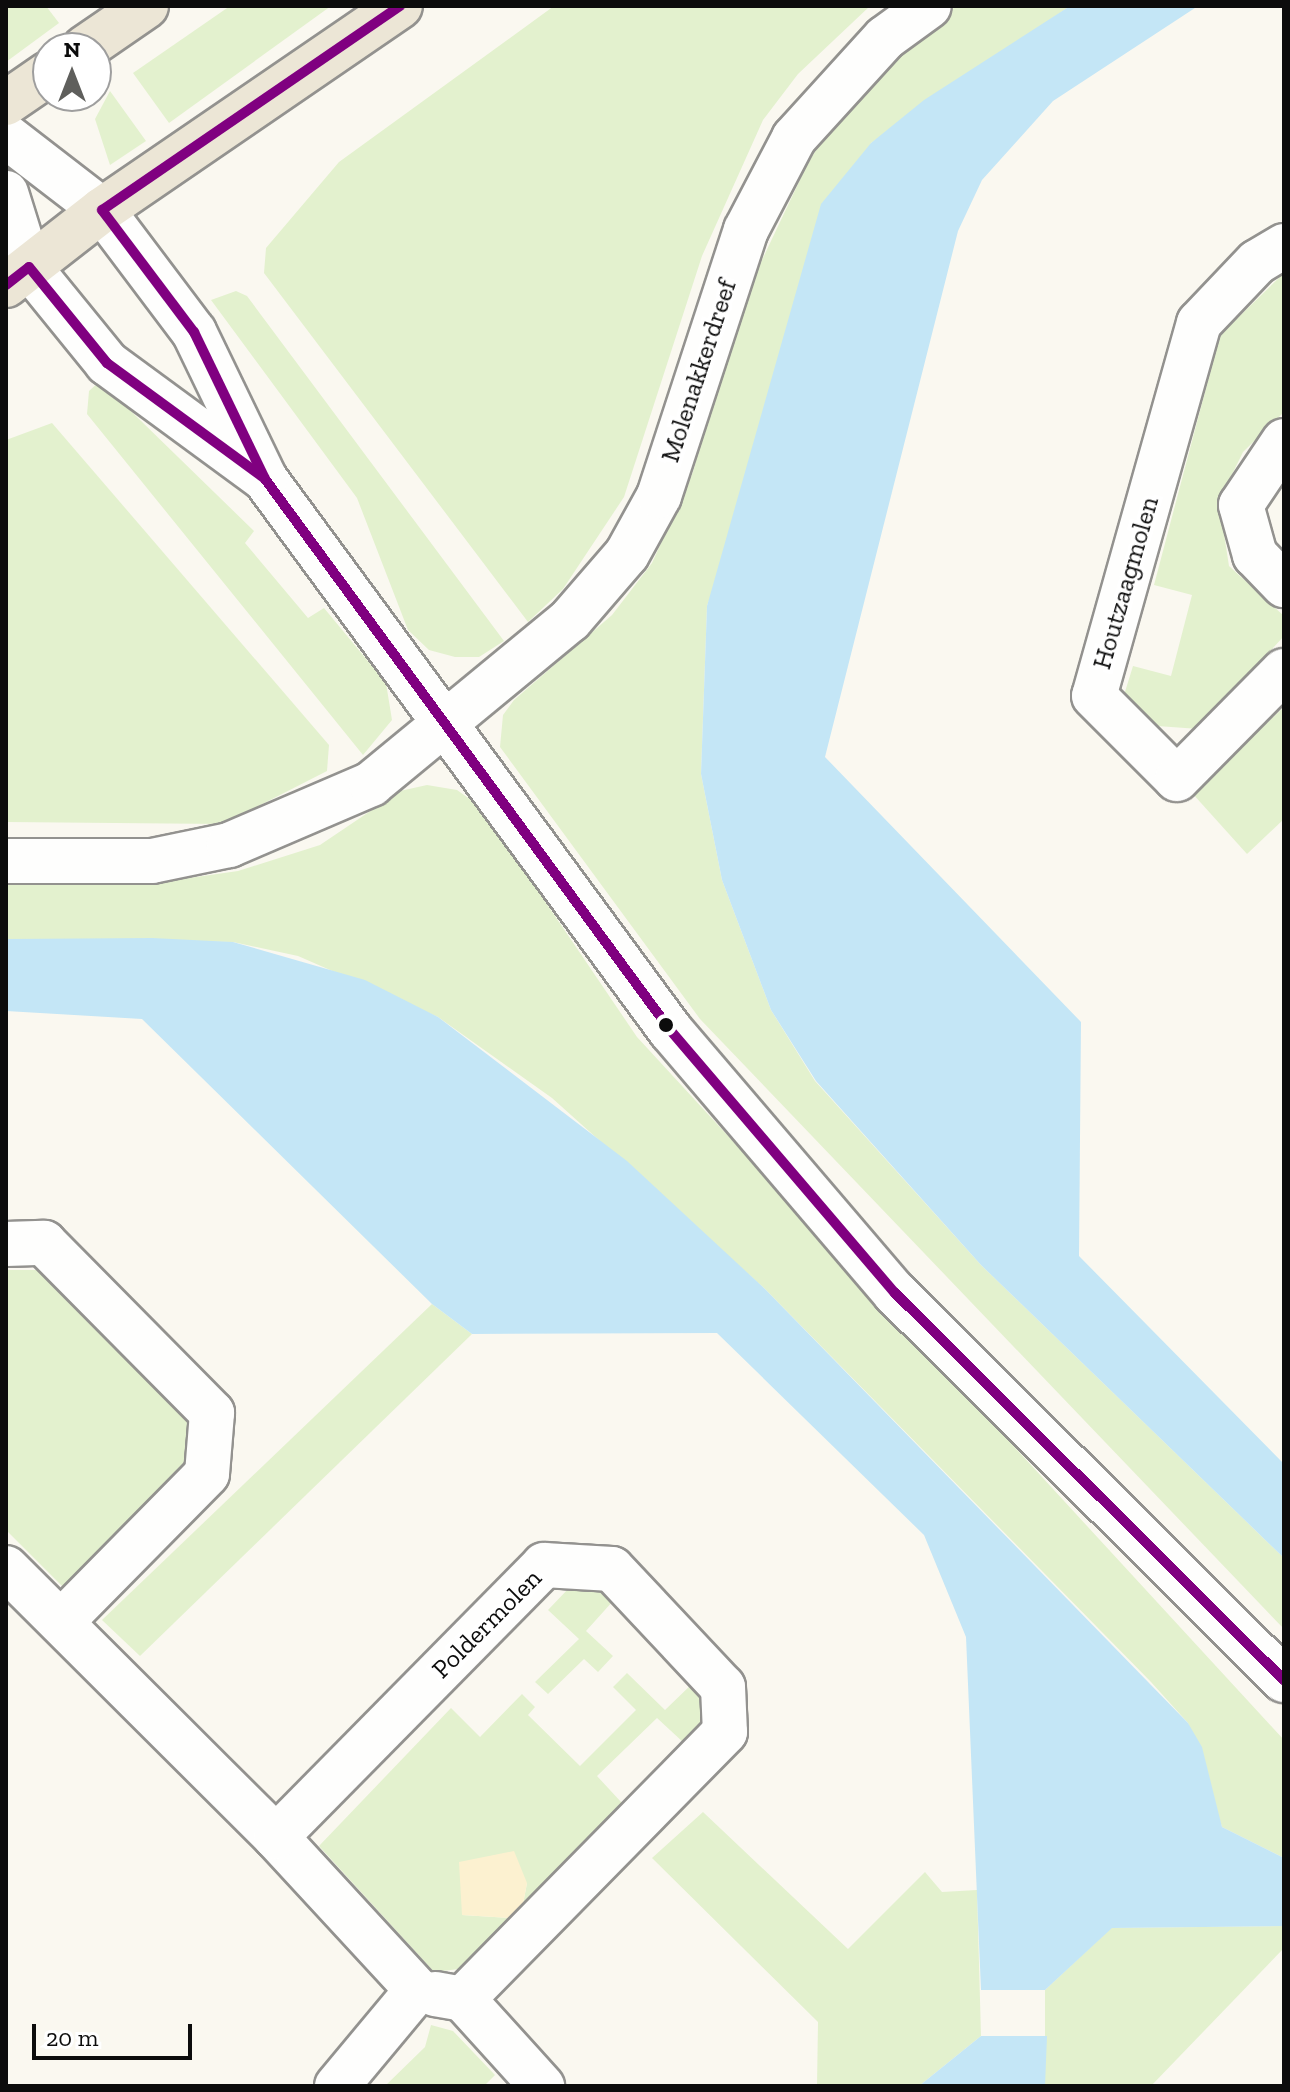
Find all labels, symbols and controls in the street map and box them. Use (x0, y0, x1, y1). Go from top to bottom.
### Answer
north arrow (32, 32, 112, 112)
text: N (64, 36, 80, 63)
street label: Molenakkerdreef (655, 276, 743, 466)
street label: Houtzaagmolen (1086, 493, 1166, 673)
unlabelled marker (658, 1017, 674, 1033)
street label: Poldermolen (426, 1563, 548, 1685)
scale bar (36, 2008, 196, 2058)
text: 20 m (46, 2023, 98, 2052)

